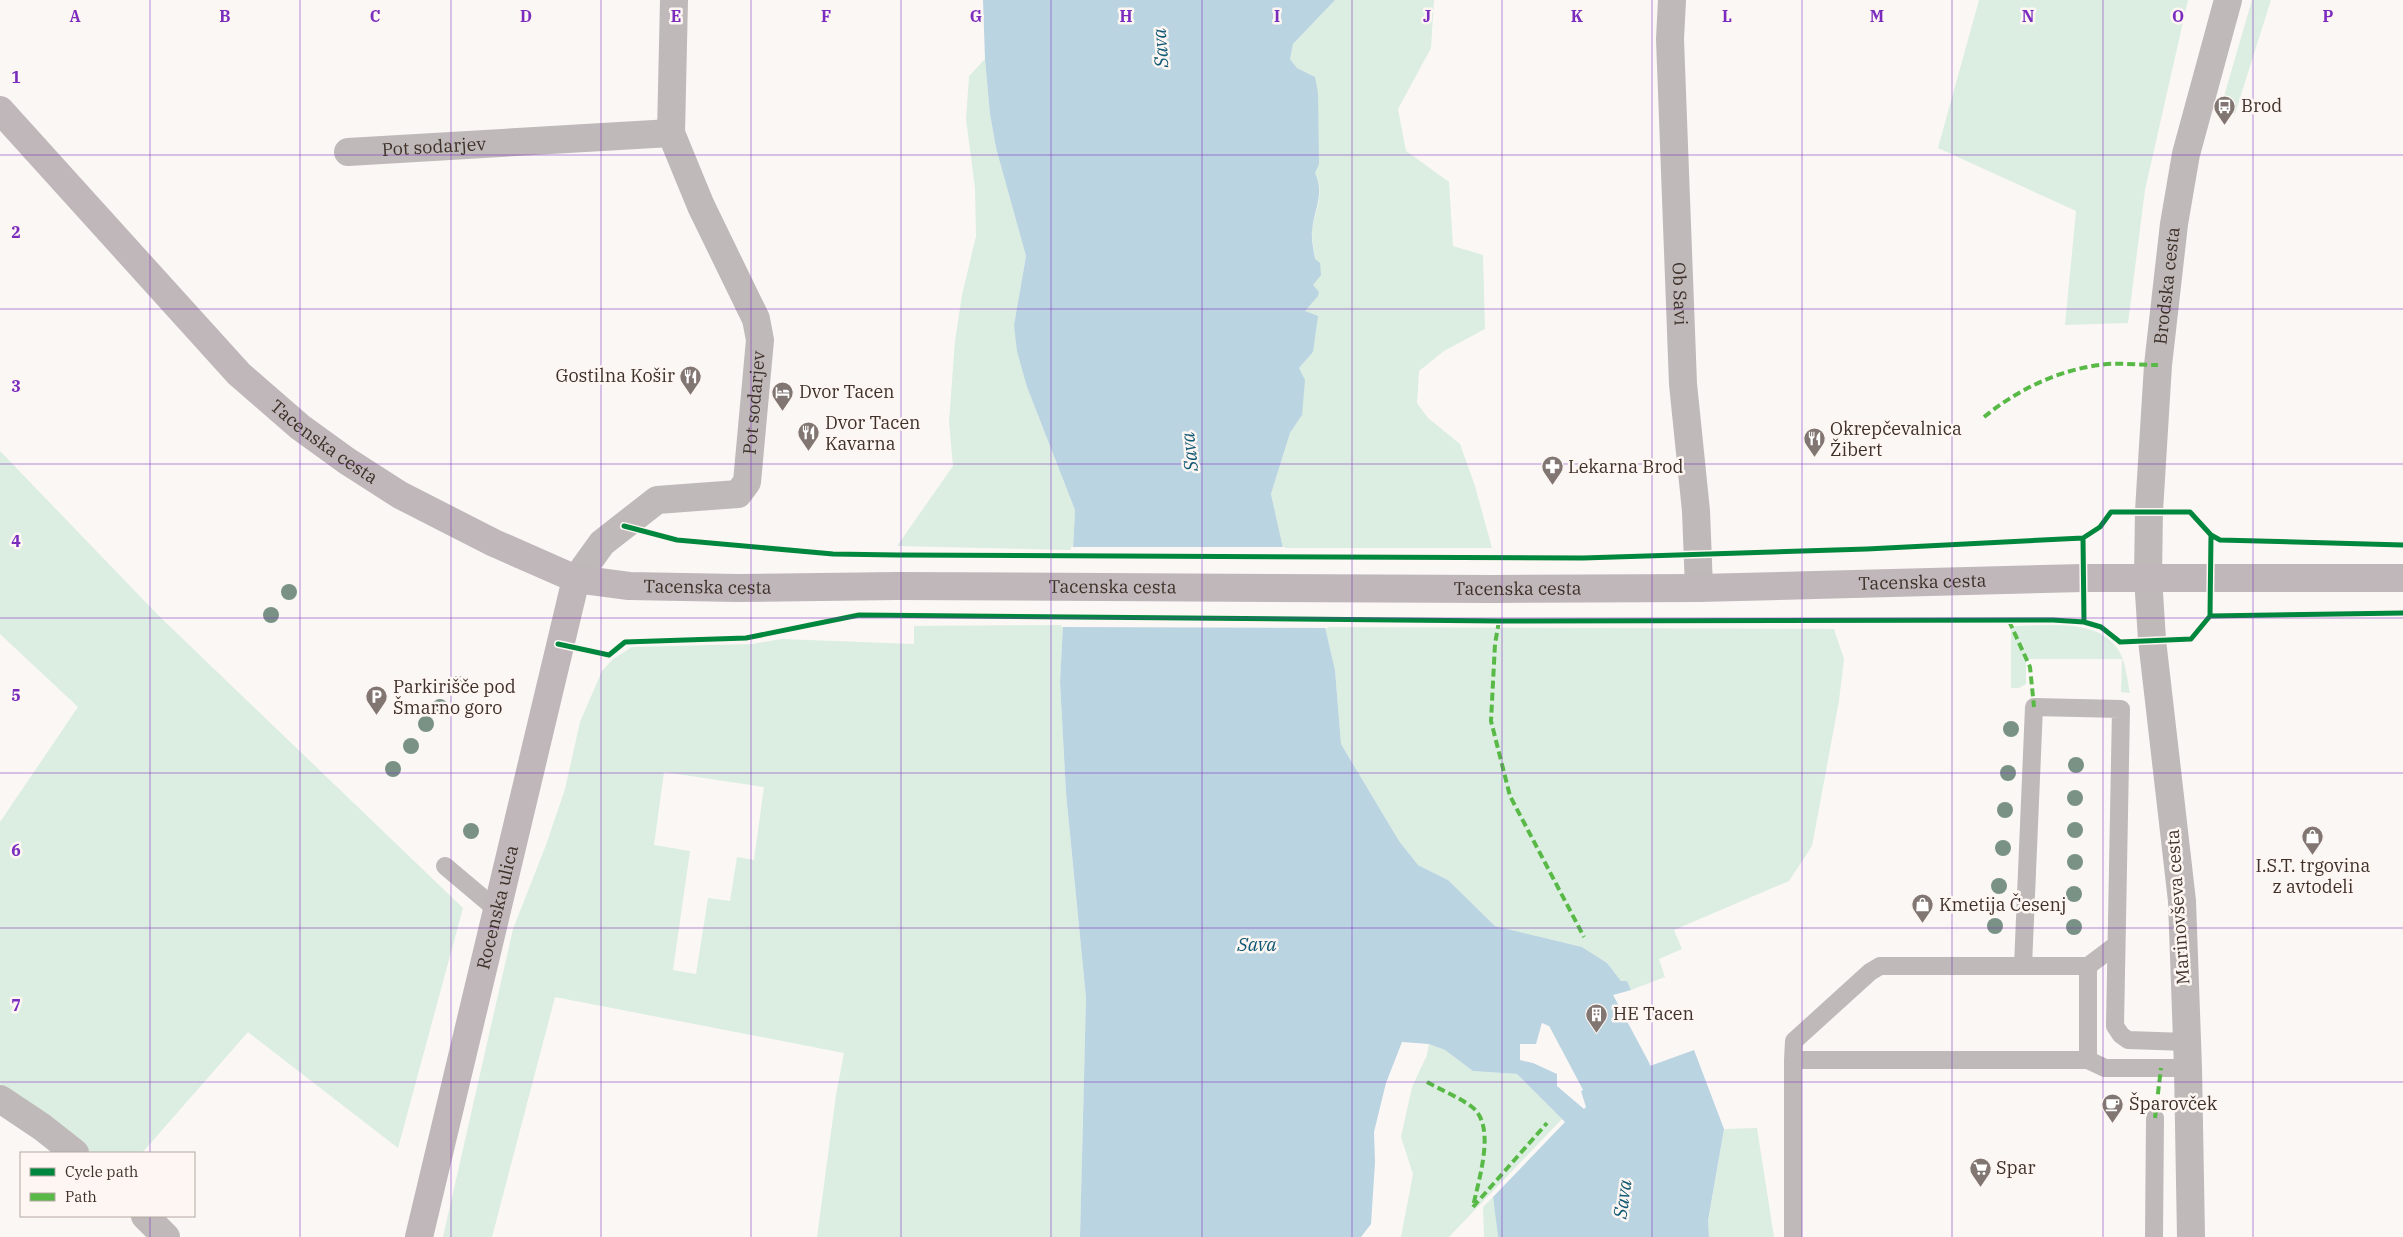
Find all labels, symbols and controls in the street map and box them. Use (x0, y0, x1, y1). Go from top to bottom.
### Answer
text: A (69, 6, 81, 26)
text: B (219, 6, 231, 26)
text: C (370, 6, 380, 26)
text: D (520, 6, 532, 26)
text: E (671, 6, 681, 26)
text: F (821, 6, 831, 26)
text: G (970, 6, 982, 26)
text: H (1120, 6, 1133, 26)
text: I (1274, 6, 1280, 26)
text: J (1423, 6, 1431, 26)
text: K (1571, 6, 1584, 26)
text: L (1722, 6, 1732, 26)
text: M (1870, 6, 1884, 26)
text: N (2022, 6, 2034, 26)
text: O (2172, 6, 2184, 26)
text: P (2323, 6, 2334, 26)
water label: Sava (1147, 27, 1173, 69)
text: 1 (11, 67, 21, 87)
bus stop icon: Brod (2213, 94, 2237, 125)
place label: Brod (2241, 94, 2282, 117)
street label: Pot sodarjev (381, 132, 487, 161)
text: 2 (11, 222, 21, 242)
street label: Brodska cesta (2148, 225, 2185, 346)
street label: Ob Savi (1667, 262, 1693, 326)
street label: Pot sodarjev (738, 349, 770, 456)
place label: Gostilna Košir (555, 364, 675, 387)
restaurant icon: Gostilna Košir (679, 364, 703, 395)
text: 3 (11, 376, 21, 396)
hotel icon: Dvor Tacen (771, 380, 795, 411)
place label: Dvor Tacen (799, 380, 895, 403)
street label: Tacenska cesta (266, 394, 382, 489)
place label: Dvor Tacen Kavarna (825, 411, 921, 455)
place label: Okrepčevalnica Žibert (1830, 417, 1962, 461)
restaurant icon: Dvor Tacen Kavarna (797, 421, 821, 452)
restaurant icon: Okrepčevalnica Žibert (1802, 427, 1826, 458)
water label: Sava (1175, 430, 1203, 474)
pharmacy icon: Lekarna Brod (1540, 455, 1564, 486)
place label: Lekarna Brod (1568, 455, 1684, 478)
text: 4 (11, 531, 21, 551)
street label: Tacenska cesta (1858, 569, 1987, 595)
street label: Tacenska cesta (643, 574, 772, 599)
street label: Tacenska cesta (1048, 575, 1177, 598)
street label: Tacenska cesta (1453, 577, 1582, 600)
place label: Parkirišče pod Šmarno goro (393, 675, 516, 719)
text: 5 (11, 685, 21, 705)
parking icon: Parkirišče pod Šmarno goro (365, 685, 389, 716)
shop icon: I.S.T. trgovina z avtodeli (2301, 824, 2325, 855)
street label: Marinovševa cesta (2161, 828, 2194, 985)
text: 6 (11, 840, 21, 860)
street label: Rocenska ulica (471, 843, 523, 972)
place label: I.S.T. trgovina z avtodeli (2256, 854, 2371, 898)
place label: Kmetija Česenj (1939, 892, 2066, 916)
shop icon: Kmetija Česenj (1911, 893, 1935, 924)
water label: Sava (1236, 932, 1277, 956)
text: 7 (11, 995, 21, 1015)
building icon: HE Tacen (1585, 1002, 1609, 1033)
place label: HE Tacen (1613, 1002, 1694, 1025)
place label: Šparovček (2129, 1091, 2218, 1115)
cafe icon: Šparovček (2101, 1092, 2125, 1123)
legend (20, 1152, 195, 1217)
supermarket icon: Spar (1968, 1156, 1992, 1187)
place label: Spar (1996, 1156, 2036, 1179)
text: Cycle path (65, 1162, 138, 1181)
water label: Sava (1607, 1177, 1637, 1221)
text: Path (65, 1187, 97, 1206)

